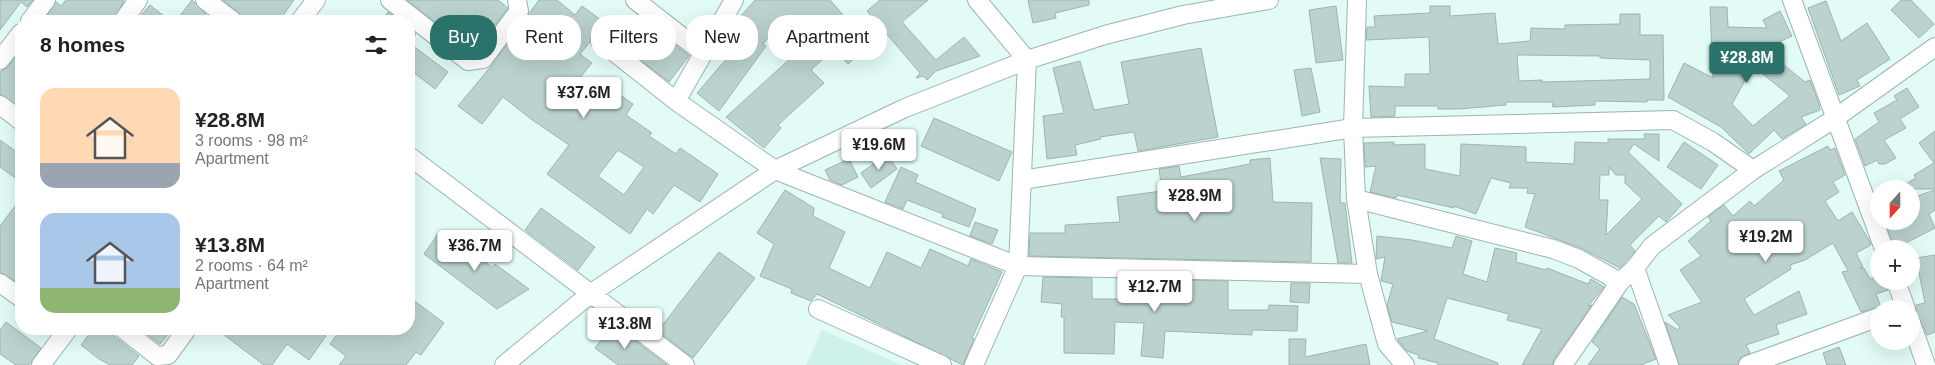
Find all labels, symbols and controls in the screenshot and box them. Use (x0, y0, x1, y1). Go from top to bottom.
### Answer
chip: Buy (430, 15, 497, 60)
chip: Rent (507, 15, 581, 60)
chip: Filters (591, 15, 676, 60)
chip: New (686, 15, 758, 60)
chip: Apartment (768, 15, 887, 60)
icon: filters (362, 31, 390, 59)
text: 8 homes (40, 33, 125, 56)
pin: ¥28.8M (1706, 42, 1788, 84)
text: ¥28.8M (1720, 49, 1774, 66)
pin: ¥37.6M (543, 76, 625, 119)
text: ¥37.6M (557, 84, 611, 101)
icon: home (80, 108, 140, 168)
text: ¥28.8M (195, 108, 265, 131)
pin: ¥19.6M (838, 128, 920, 171)
text: 3 rooms · 98 m² (195, 132, 308, 149)
text: ¥19.6M (852, 136, 906, 153)
text: Apartment (195, 150, 269, 167)
pin: ¥28.9M (1154, 180, 1236, 222)
north arrow (1870, 180, 1920, 230)
map controls (1870, 180, 1920, 350)
text: ¥28.9M (1168, 187, 1222, 204)
pin: ¥19.2M (1725, 220, 1807, 263)
text: ¥19.2M (1739, 228, 1793, 245)
pin: ¥36.7M (434, 230, 516, 272)
icon: home (80, 233, 140, 293)
text: ¥13.8M (195, 233, 265, 256)
text: ¥36.7M (448, 237, 502, 254)
button: + (1870, 240, 1920, 290)
text: 2 rooms · 64 m² (195, 257, 308, 274)
pin: ¥12.7M (1114, 270, 1196, 313)
text: Apartment (195, 275, 269, 292)
text: ¥12.7M (1128, 278, 1182, 295)
button: − (1870, 300, 1920, 350)
pin: ¥13.8M (584, 308, 666, 350)
text: ¥13.8M (598, 315, 652, 332)

